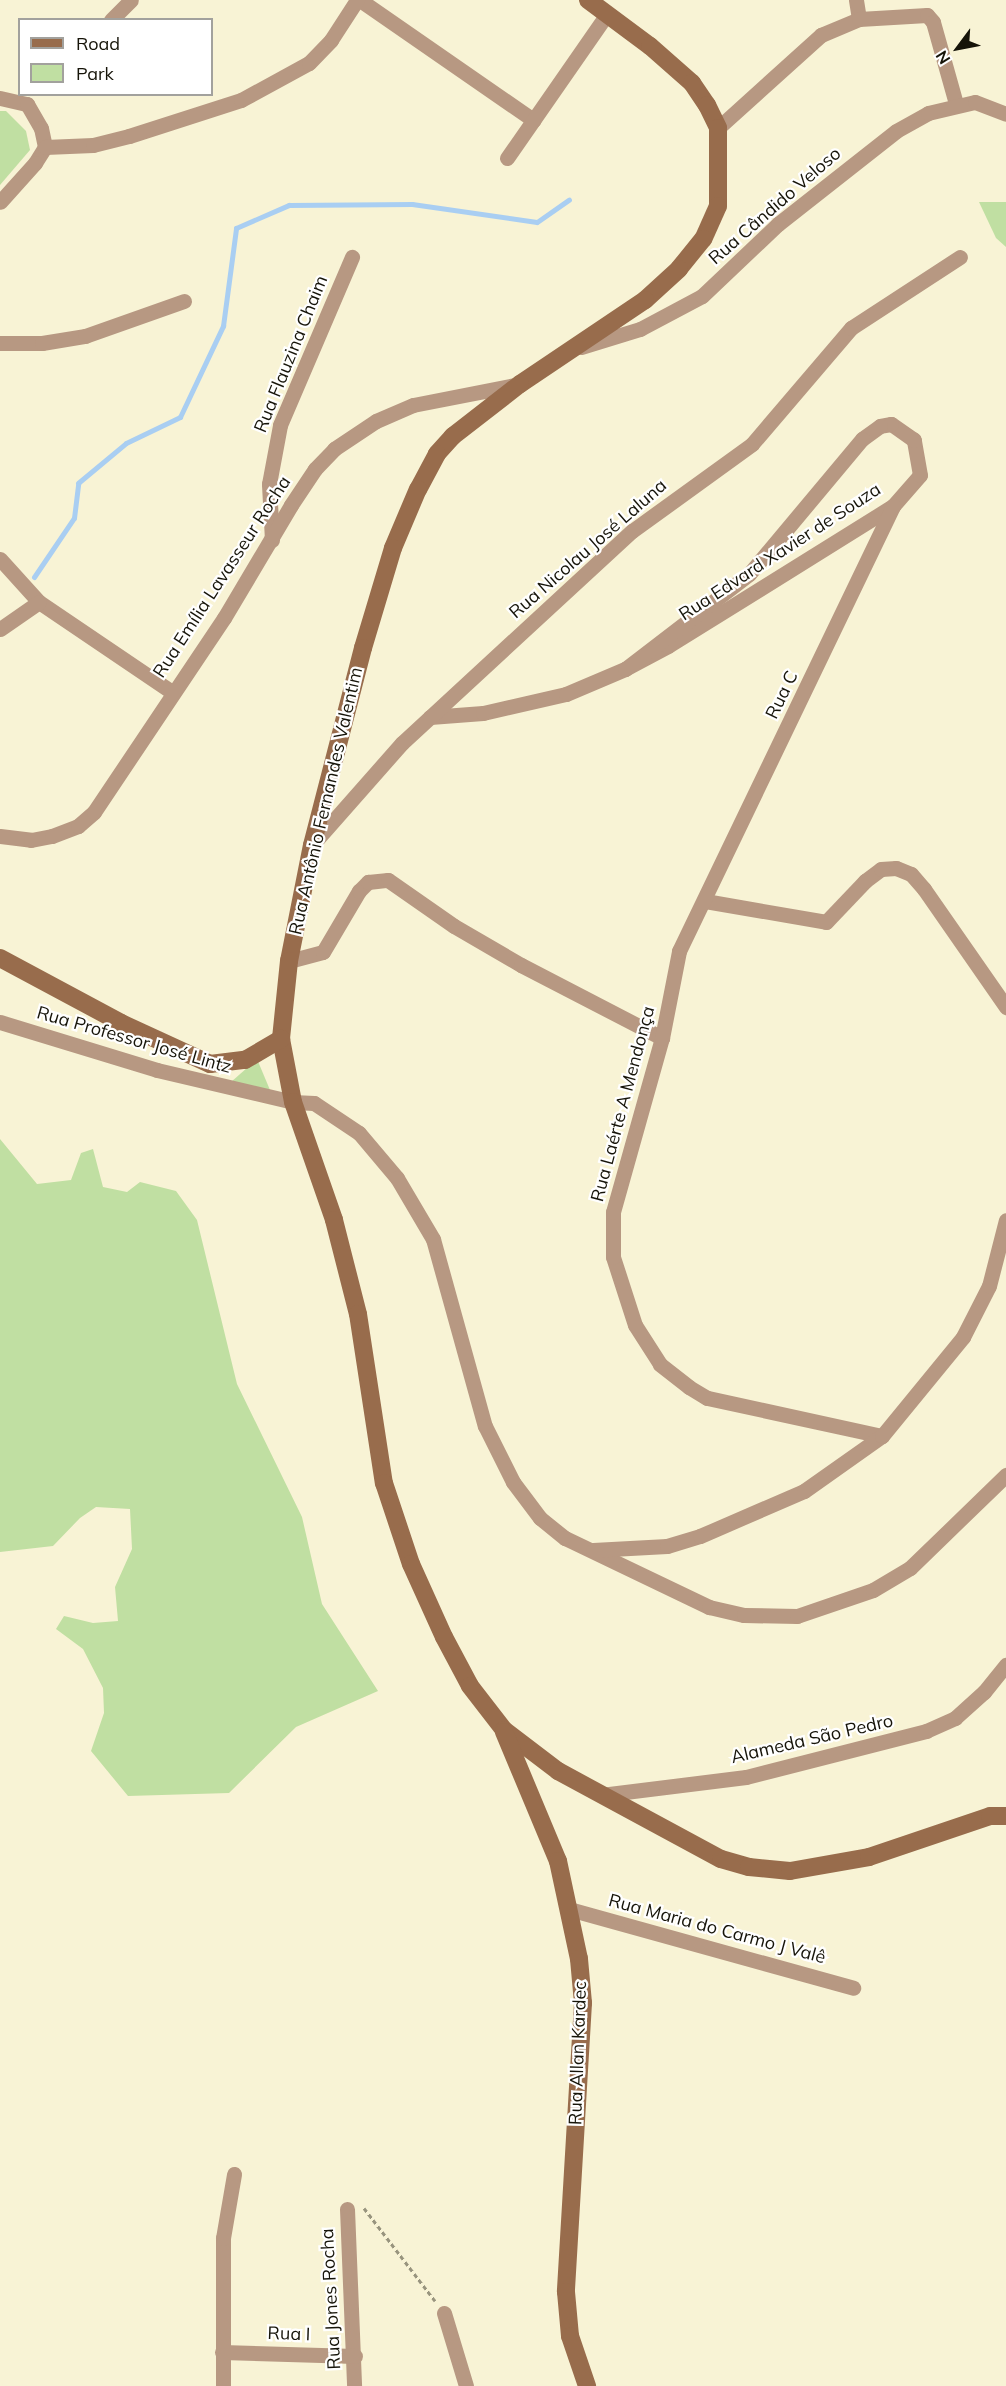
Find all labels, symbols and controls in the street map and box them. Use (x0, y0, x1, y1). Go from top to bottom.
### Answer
legend (18, 18, 213, 96)
north arrow (928, 18, 988, 78)
text: Road (76, 32, 120, 55)
text: N (931, 47, 954, 68)
text: Park (76, 62, 114, 85)
street label: Rua Cândido Veloso (705, 143, 845, 269)
street label: Rua Flauzina Chaim (250, 272, 332, 436)
street label: Rua Emília Lavasseur Rocha (149, 472, 295, 682)
street label: Rua Nicolau José Laluna (505, 475, 671, 623)
street label: Rua Edvard Xavier de Souza (675, 479, 885, 625)
street label: Rua Antônio Fernandes Valentim (285, 665, 367, 937)
street label: Rua C (761, 668, 803, 722)
street label: Rua Professor José Lintz (34, 1002, 234, 1078)
street label: Rua Laérte A Mendonça (587, 1004, 659, 1204)
street label: Alameda São Pedro (729, 1710, 895, 1768)
street label: Rua Maria do Carmo J Valê (606, 1890, 828, 1968)
street label: Rua Allan Kardec (565, 1981, 591, 2125)
street label: Rua Jones Rocha (317, 2228, 345, 2370)
street label: Rua I (267, 2322, 311, 2346)

